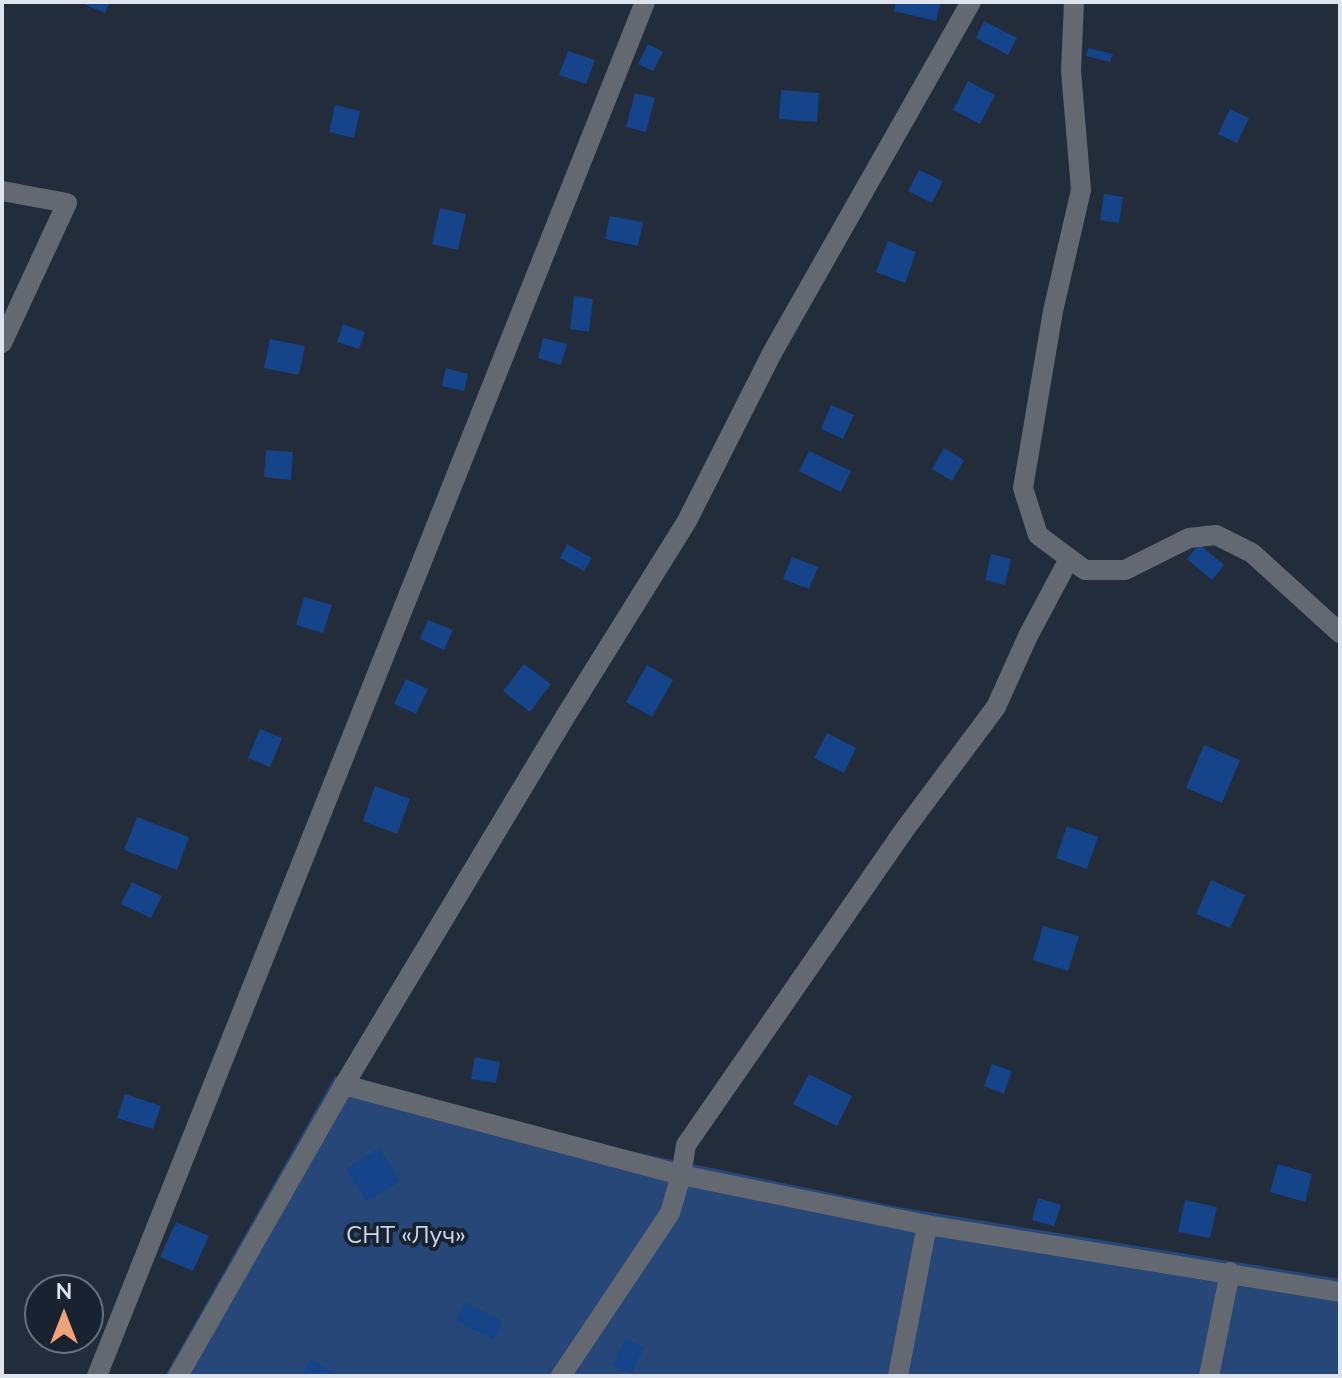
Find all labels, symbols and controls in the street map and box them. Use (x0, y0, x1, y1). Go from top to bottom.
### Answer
park label: СНТ «Луч» (346, 1223, 466, 1251)
north arrow (24, 1274, 104, 1354)
text: N (56, 1277, 72, 1307)

